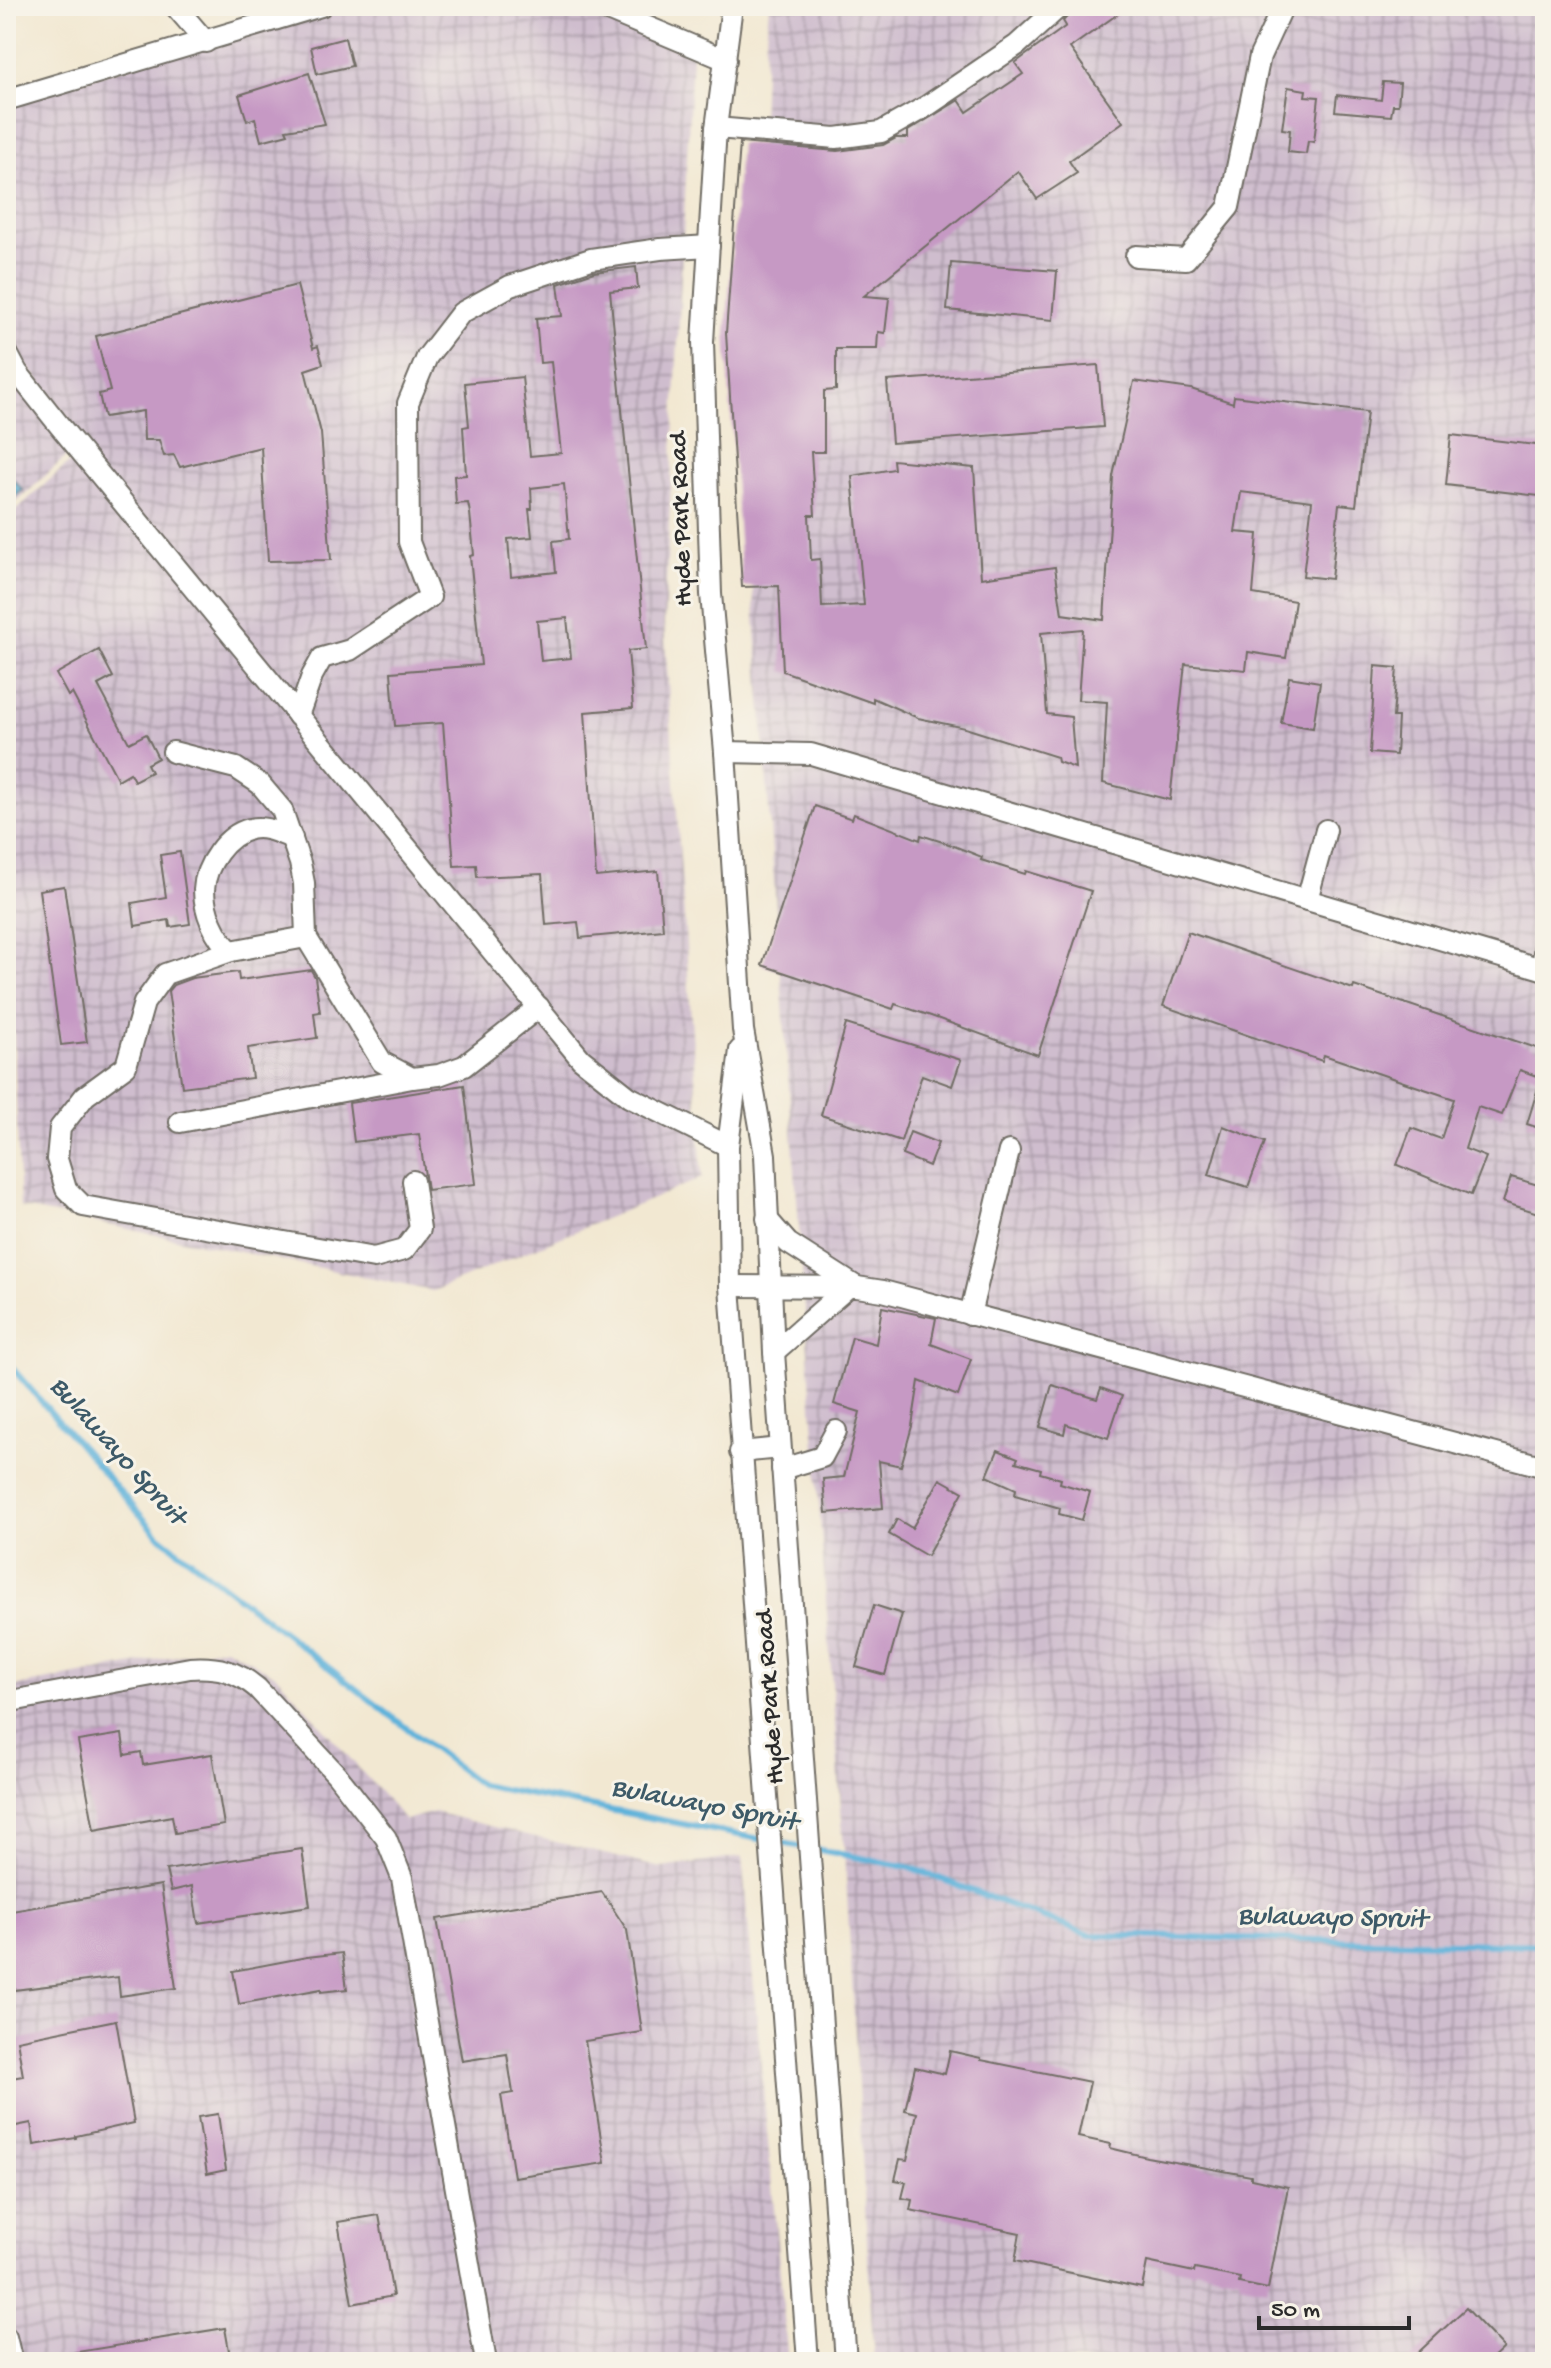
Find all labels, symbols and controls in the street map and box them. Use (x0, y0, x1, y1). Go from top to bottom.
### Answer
street label: Hyde Park Road (664, 429, 702, 607)
water label: Bulawayo Spruit (42, 1371, 195, 1537)
street label: Hyde Park Road (750, 1607, 794, 1785)
water label: Bulawayo Spruit (608, 1772, 804, 1841)
water label: Bulawayo Spruit (1237, 1901, 1431, 1937)
scale bar (1259, 2280, 1409, 2330)
text: 50 m (1271, 2297, 1320, 2326)

